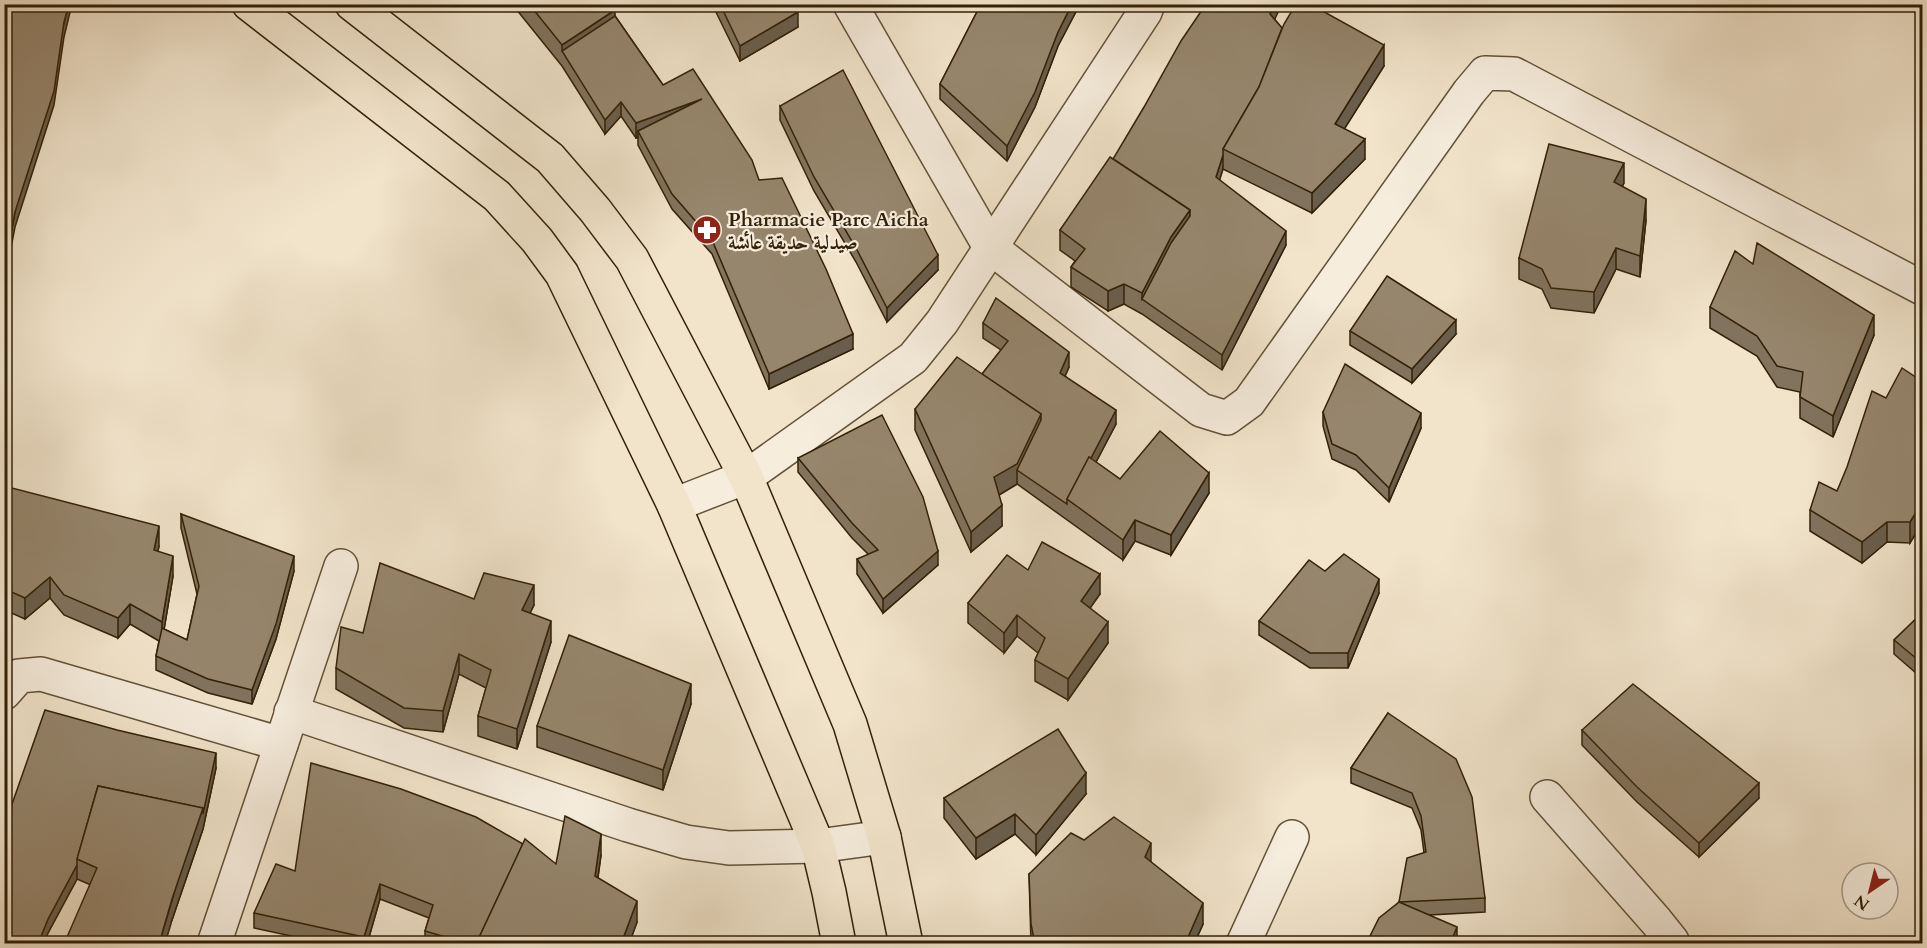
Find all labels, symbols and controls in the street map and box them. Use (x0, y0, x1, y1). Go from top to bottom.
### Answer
place label: Pharmacie Parc Aicha صيدلية حديقة عائشة (728, 206, 929, 256)
pharmacy icon: Pharmacie Parc Aicha صيدلية حديقة عائشة (691, 214, 723, 246)
north arrow (1840, 861, 1900, 921)
text: N (1850, 889, 1874, 915)

